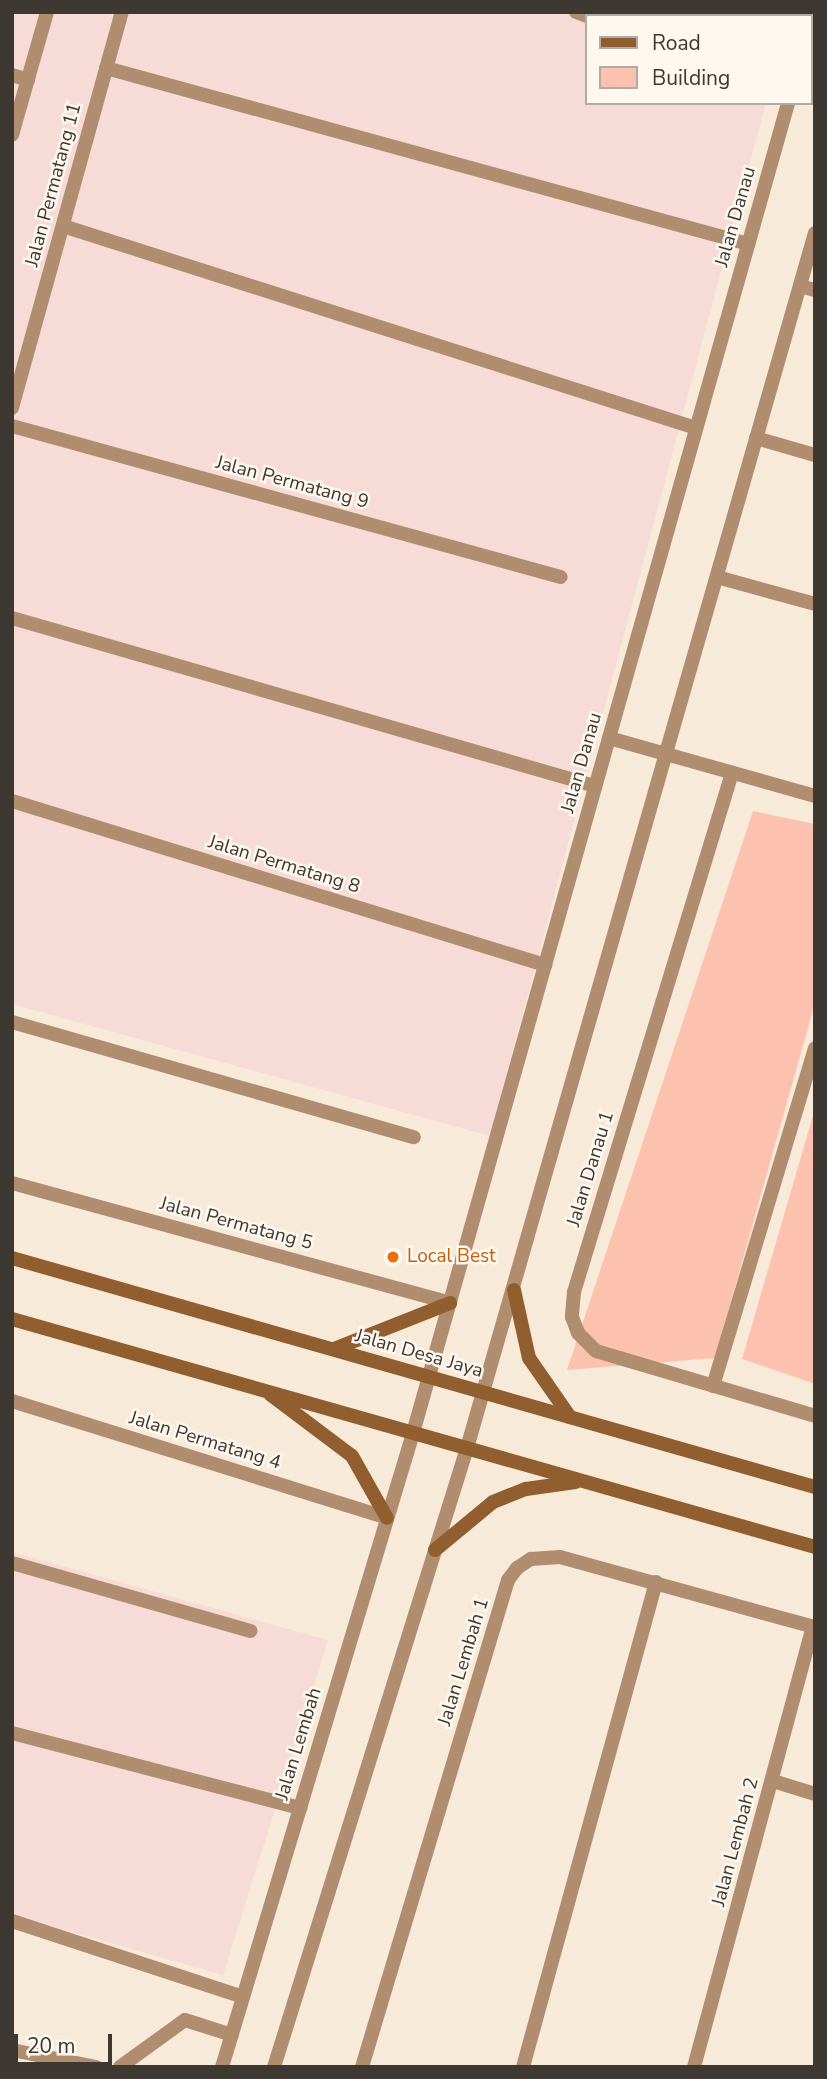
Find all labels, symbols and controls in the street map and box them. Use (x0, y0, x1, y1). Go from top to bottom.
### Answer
legend (586, 14, 813, 105)
text: Road (652, 29, 701, 57)
text: Building (652, 64, 730, 92)
street label: Jalan Permatang 11 (21, 101, 87, 269)
street label: Jalan Danau (711, 164, 761, 270)
street label: Jalan Permatang 9 (213, 452, 371, 514)
street label: Jalan Danau (557, 710, 607, 816)
street label: Jalan Permatang 8 (205, 831, 363, 899)
street label: Jalan Danau 1 (563, 1108, 619, 1230)
street label: Jalan Permatang 5 (157, 1193, 315, 1255)
place label: Local Best (407, 1246, 496, 1268)
marker: Local Best (385, 1249, 401, 1265)
street label: Jalan Desa Jaya (353, 1325, 485, 1383)
street label: Jalan Permatang 4 (126, 1407, 284, 1475)
street label: Jalan Lembah 1 (434, 1595, 494, 1729)
street label: Jalan Lembah (271, 1685, 327, 1803)
street label: Jalan Lembah 2 (708, 1775, 764, 1909)
scale bar (18, 2020, 116, 2064)
text: 20 m (27, 2032, 76, 2060)

